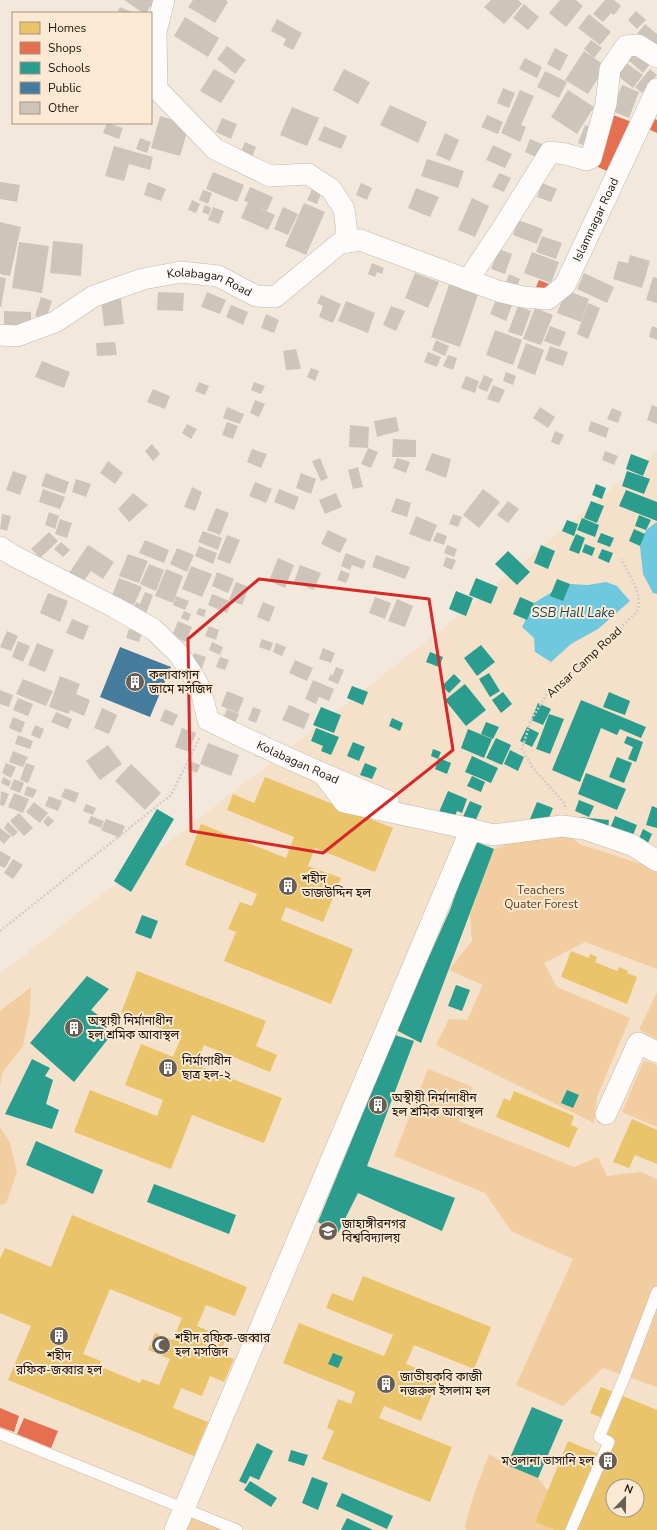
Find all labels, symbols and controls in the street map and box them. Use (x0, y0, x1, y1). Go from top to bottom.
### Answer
legend (12, 12, 152, 124)
text: Homes (48, 20, 86, 36)
text: Shops (48, 40, 82, 56)
text: Schools (48, 60, 91, 76)
text: Public (48, 80, 82, 96)
text: Other (48, 100, 80, 116)
street label: Islamnagar Road (569, 175, 622, 264)
street label: Kolabagan Road (166, 264, 255, 300)
water label: SSB Hall Lake (531, 604, 615, 622)
street label: Ansar Camp Road (543, 623, 625, 701)
place label: কলাবাগান জামে মসজিদ (148, 667, 213, 697)
building icon: কলাবাগান জামে মসজিদ (124, 671, 146, 693)
street label: Kolabagan Road (254, 737, 341, 788)
place label: শহীদ তাজউদ্দিন হল (301, 871, 371, 901)
building icon: শহীদ তাজউদ্দিন হল (277, 875, 299, 897)
park label: Teachers Quater Forest (504, 882, 579, 912)
place label: অস্থায়ী নির্মানাধীন হল শ্রমিক আবাস্থল (87, 1013, 180, 1043)
building icon: অস্থায়ী নির্মানাধীন হল শ্রমিক আবাস্থল (63, 1017, 85, 1039)
place label: নির্মাণাধীন ছাত্র হল-২ (181, 1053, 232, 1083)
building icon: নির্মাণাধীন ছাত্র হল-২ (157, 1057, 179, 1079)
place label: অস্থীয়ী নির্মানাধীন হল শ্রমিক আবাস্থল (391, 1090, 484, 1120)
building icon: অস্থীয়ী নির্মানাধীন হল শ্রমিক আবাস্থল (367, 1094, 389, 1116)
place label: জাহাঙ্গীরনগর বিশ্ববিদ্যালয় (341, 1216, 407, 1246)
school or university icon: জাহাঙ্গীরনগর বিশ্ববিদ্যালয় (317, 1220, 339, 1242)
building icon: শহীদ রফিক-জব্বার হল (48, 1325, 70, 1347)
place label: শহীদ রফিক-জব্বার হল মসজিদ (174, 1330, 271, 1360)
mosque icon: শহীদ রফিক-জব্বার হল মসজিদ (150, 1334, 172, 1356)
place label: শহীদ রফিক-জব্বার হল (15, 1348, 102, 1378)
place label: জাতীয়কবি কাজী নজরুল ইসলাম হল (399, 1369, 491, 1399)
building icon: জাতীয়কবি কাজী নজরুল ইসলাম হল (375, 1373, 397, 1395)
building icon: মওলানা ভাসানি হল (597, 1450, 619, 1472)
place label: মওলানা ভাসানি হল (500, 1453, 594, 1469)
north arrow (605, 1478, 645, 1518)
text: N (622, 1481, 635, 1498)

